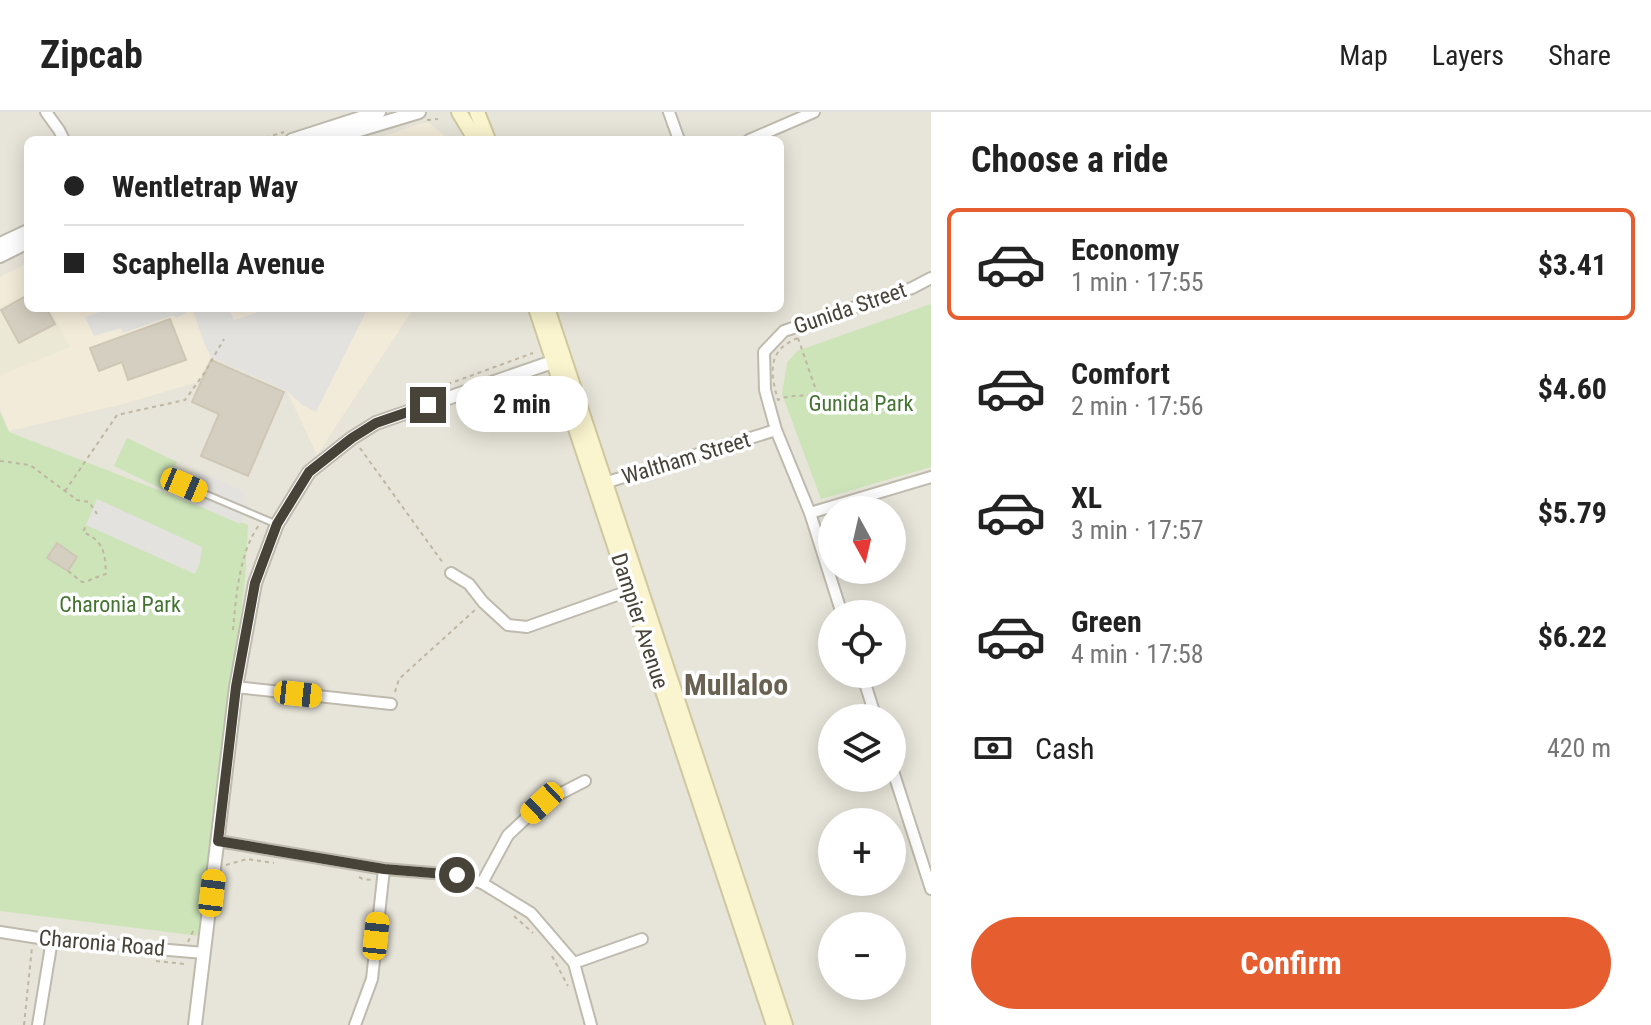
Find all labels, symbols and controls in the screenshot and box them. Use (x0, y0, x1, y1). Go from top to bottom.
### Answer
text: Zipcab (40, 33, 143, 77)
text: Map (1339, 39, 1388, 72)
text: Layers (1432, 39, 1504, 72)
text: Share (1548, 39, 1611, 72)
text: Choose a ride (971, 139, 1168, 181)
text: Wentletrap Way (112, 169, 298, 204)
icon: car (975, 228, 1047, 300)
text: Economy (1071, 232, 1179, 267)
text: Scaphella Avenue (112, 246, 325, 281)
text: $3.41 (1538, 247, 1607, 282)
text: 1 min · 17:55 (1071, 267, 1204, 297)
street label: Gunida Street (790, 277, 910, 339)
icon: car (975, 352, 1047, 424)
text: Comfort (1071, 356, 1170, 391)
text: $4.60 (1538, 371, 1607, 406)
callout: 2 min (456, 377, 588, 433)
route end (410, 387, 446, 423)
text: 2 min (493, 389, 551, 419)
park label: Gunida Park (808, 391, 914, 416)
text: 2 min · 17:56 (1071, 391, 1204, 421)
street label: Waltham Street (619, 427, 753, 489)
car (157, 465, 211, 505)
icon: car (975, 476, 1047, 548)
text: XL (1071, 480, 1102, 515)
text: $5.79 (1538, 495, 1607, 530)
north arrow (818, 496, 906, 584)
map controls (818, 496, 906, 1000)
text: 3 min · 17:57 (1071, 515, 1204, 545)
street label: Dampier Avenue (606, 550, 674, 692)
park label: Charonia Park (59, 592, 181, 617)
button: locate (818, 600, 906, 688)
icon: car (975, 600, 1047, 672)
text: Green (1071, 604, 1142, 639)
text: $6.22 (1538, 619, 1607, 654)
text: 4 min · 17:58 (1071, 639, 1204, 669)
district label: Mullaloo (684, 667, 788, 702)
car (273, 680, 323, 708)
button: layers (818, 704, 906, 792)
icon: cash (971, 726, 1015, 770)
text: Cash (1035, 731, 1095, 766)
text: 420 m (1547, 733, 1611, 763)
car (516, 778, 568, 828)
button: + (818, 808, 906, 896)
route start (439, 857, 475, 893)
car (197, 868, 227, 918)
car (362, 911, 390, 961)
button: − (818, 912, 906, 1000)
button: Confirm (971, 917, 1611, 1009)
street label: Charonia Road (38, 925, 166, 961)

